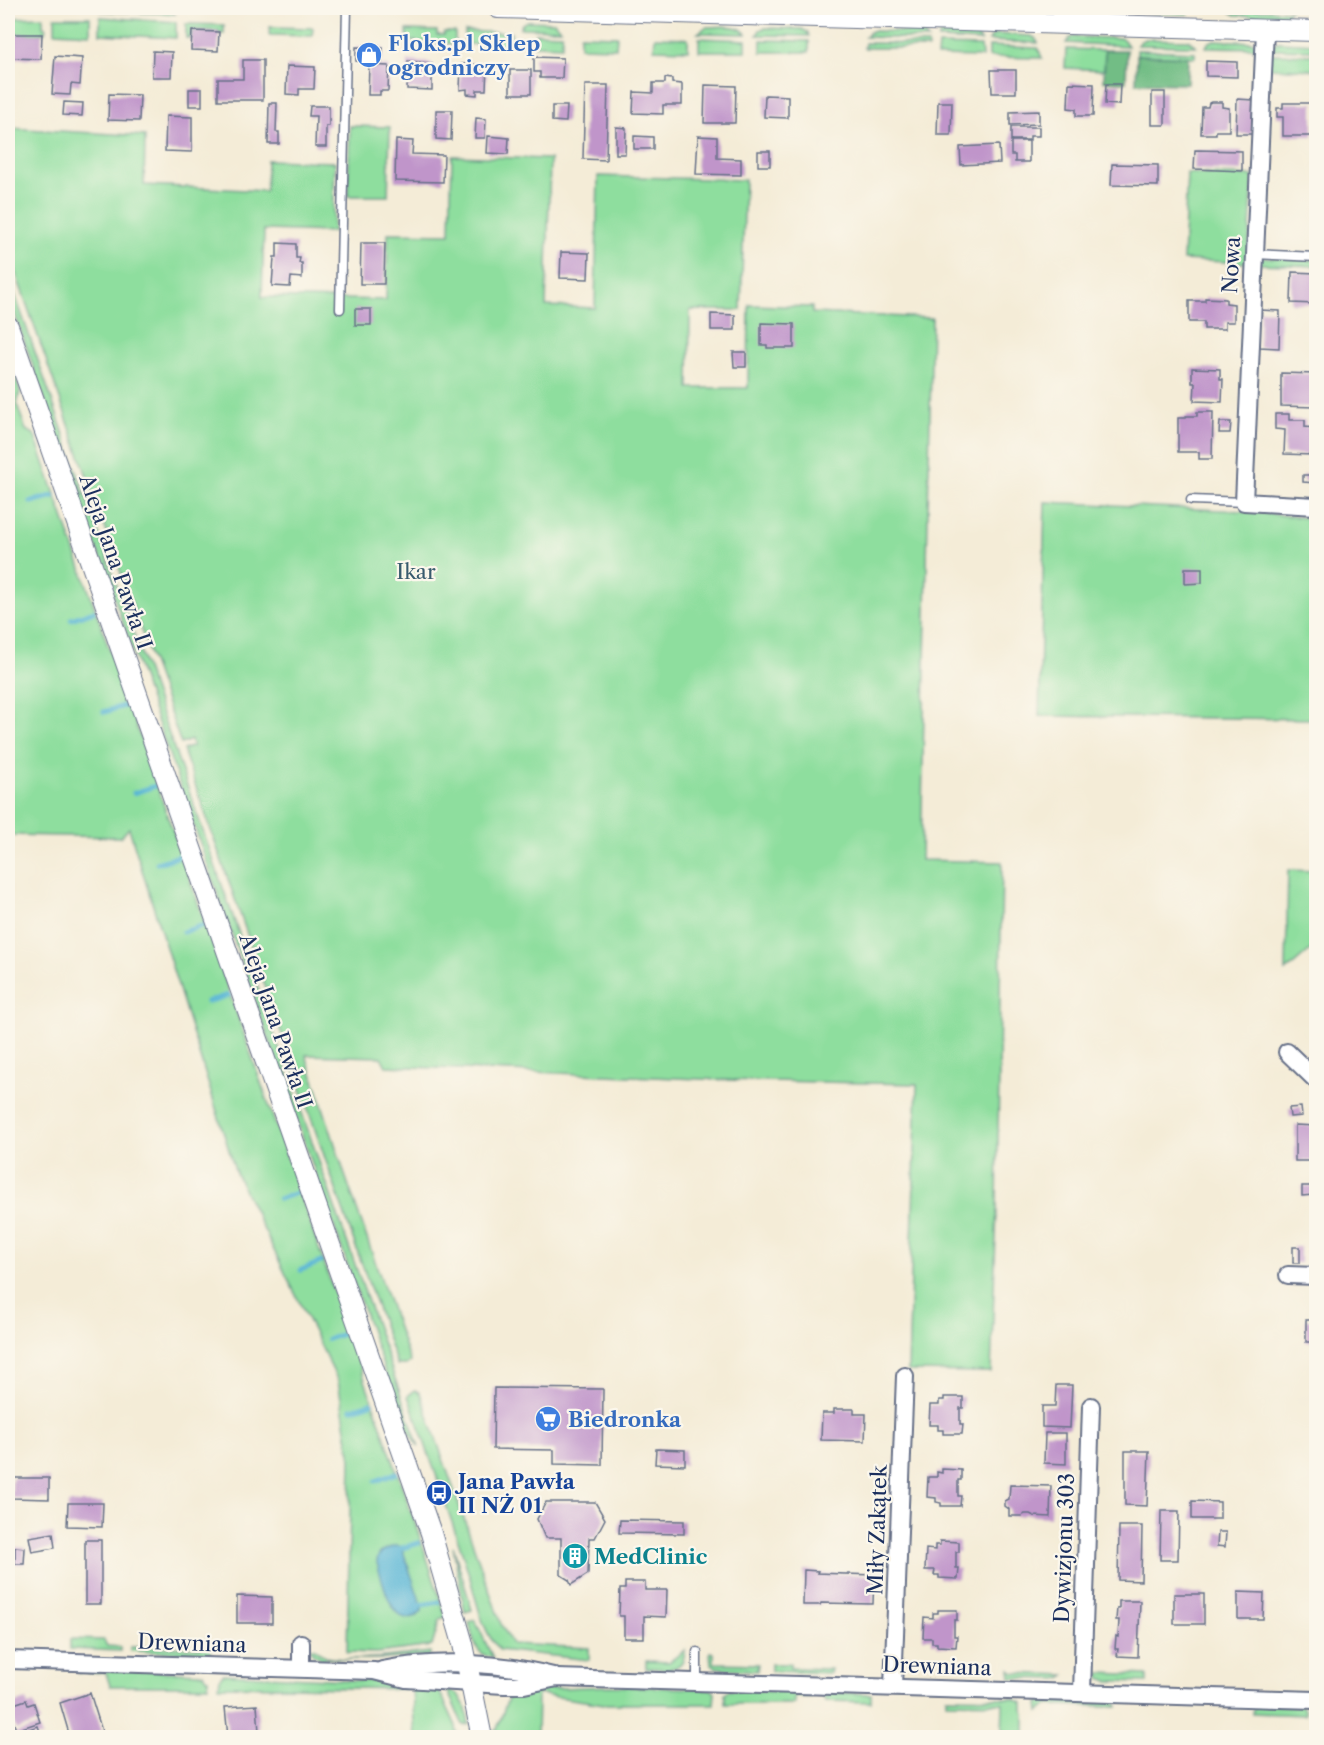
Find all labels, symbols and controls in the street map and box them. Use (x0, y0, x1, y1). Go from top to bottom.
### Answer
place label: Floks.pl Sklep ogrodniczy (388, 31, 540, 80)
shop icon: Floks.pl Sklep ogrodniczy (354, 40, 384, 70)
street label: Nowa (1217, 235, 1245, 294)
street label: Aleja Jana Pawła II (74, 470, 158, 653)
park label: Ikar (396, 559, 436, 584)
street label: Aleja Jana Pawła II (234, 929, 318, 1112)
supermarket icon: Biedronka (533, 1404, 563, 1434)
place label: Biedronka (568, 1407, 682, 1432)
street label: Miły Zakątek (862, 1464, 892, 1595)
place label: Jana Pawła II NŻ 01 (454, 1469, 576, 1518)
street label: Dywizjonu 303 (1049, 1472, 1079, 1624)
bus stop icon: Jana Pawła II NŻ 01 (424, 1478, 454, 1508)
building icon: MedClinic (560, 1541, 590, 1571)
place label: MedClinic (594, 1544, 708, 1569)
street label: Drewniana (137, 1629, 248, 1657)
street label: Drewniana (882, 1652, 993, 1680)

